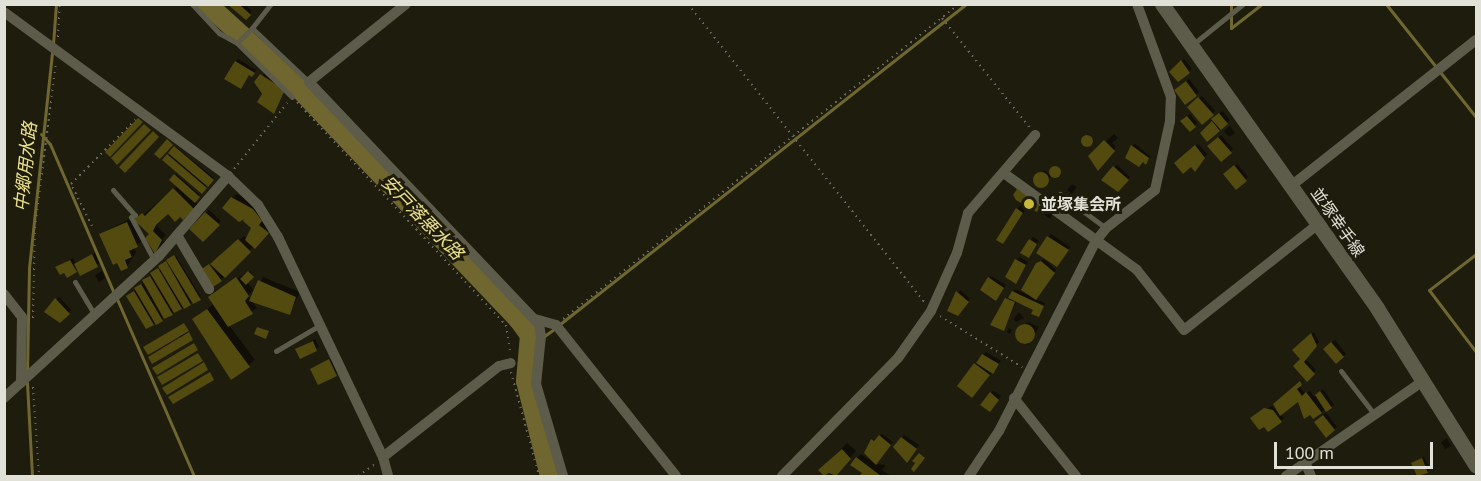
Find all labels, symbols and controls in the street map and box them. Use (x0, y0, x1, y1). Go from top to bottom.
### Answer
water label: 中郷用水路 (11, 121, 41, 213)
water label: 安戸落悪水路 (377, 172, 467, 264)
street label: 並塚幸手線 (1307, 184, 1369, 260)
place label: 並塚集会所 (1041, 194, 1121, 214)
marker: 並塚集会所 (1022, 197, 1036, 211)
scale bar (1277, 430, 1436, 468)
text: 100 m (1285, 441, 1334, 464)

